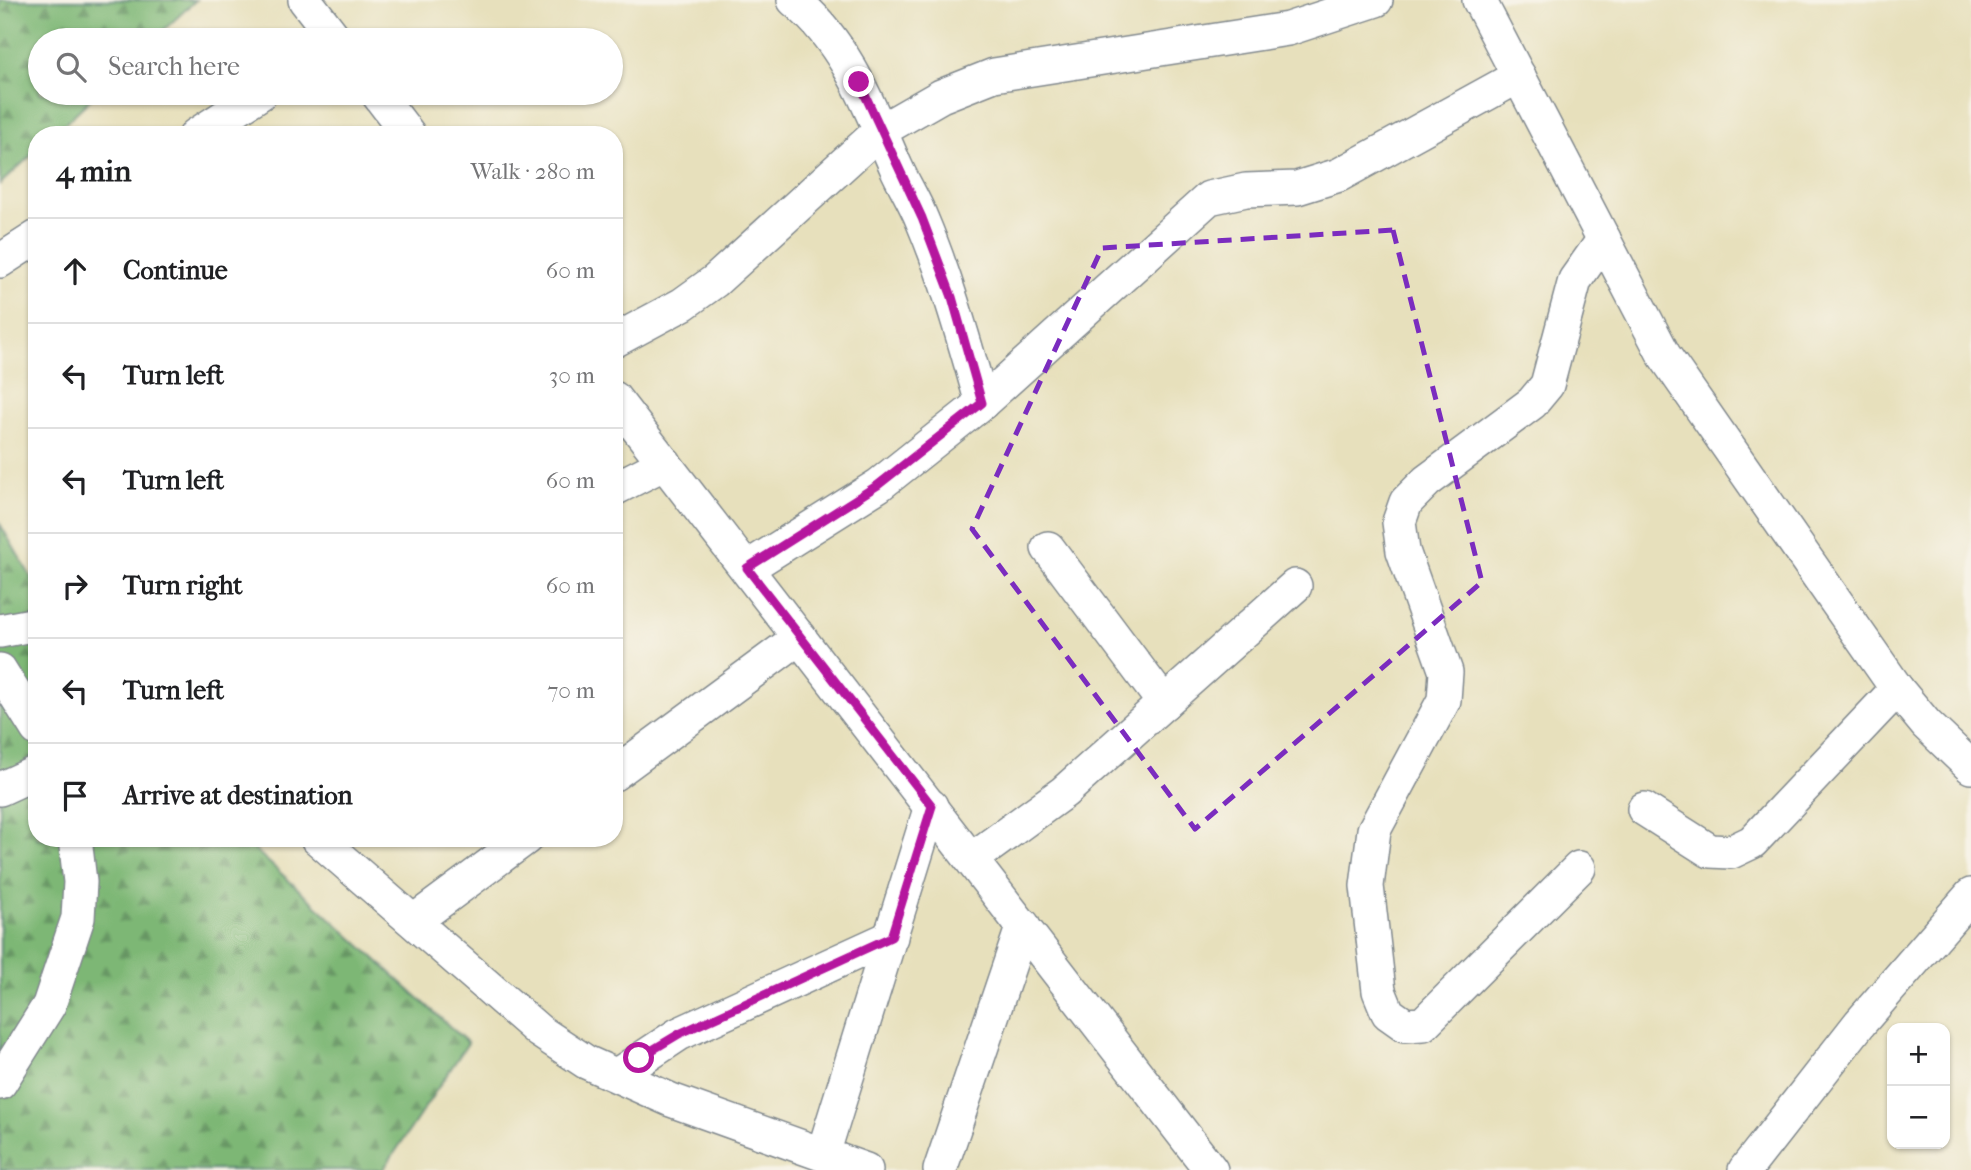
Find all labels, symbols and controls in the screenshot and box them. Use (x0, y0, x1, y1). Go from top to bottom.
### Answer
search box (28, 28, 623, 105)
icon: search (52, 48, 90, 86)
text: Search here (108, 51, 240, 82)
route end (843, 66, 874, 97)
text: 4 min (56, 154, 131, 189)
text: Walk · 280 m (471, 158, 595, 185)
icon: ahead (56, 252, 94, 290)
text: Continue (123, 255, 228, 286)
text: 60 m (546, 257, 595, 284)
icon: left (56, 357, 94, 395)
text: Turn left (123, 360, 224, 391)
text: 30 m (549, 362, 595, 389)
icon: left (56, 462, 94, 500)
text: Turn left (123, 465, 224, 496)
text: 60 m (546, 467, 595, 494)
icon: right (56, 567, 94, 605)
text: Turn right (123, 570, 243, 601)
text: 60 m (546, 572, 595, 599)
icon: left (56, 672, 94, 710)
text: Turn left (123, 675, 224, 706)
text: 70 m (547, 677, 595, 704)
icon: arrive (56, 777, 94, 815)
text: Arrive at destination (123, 780, 353, 811)
map controls (1887, 1023, 1950, 1149)
button: + (1887, 1023, 1950, 1086)
route start (623, 1042, 654, 1073)
button: − (1887, 1086, 1950, 1149)

